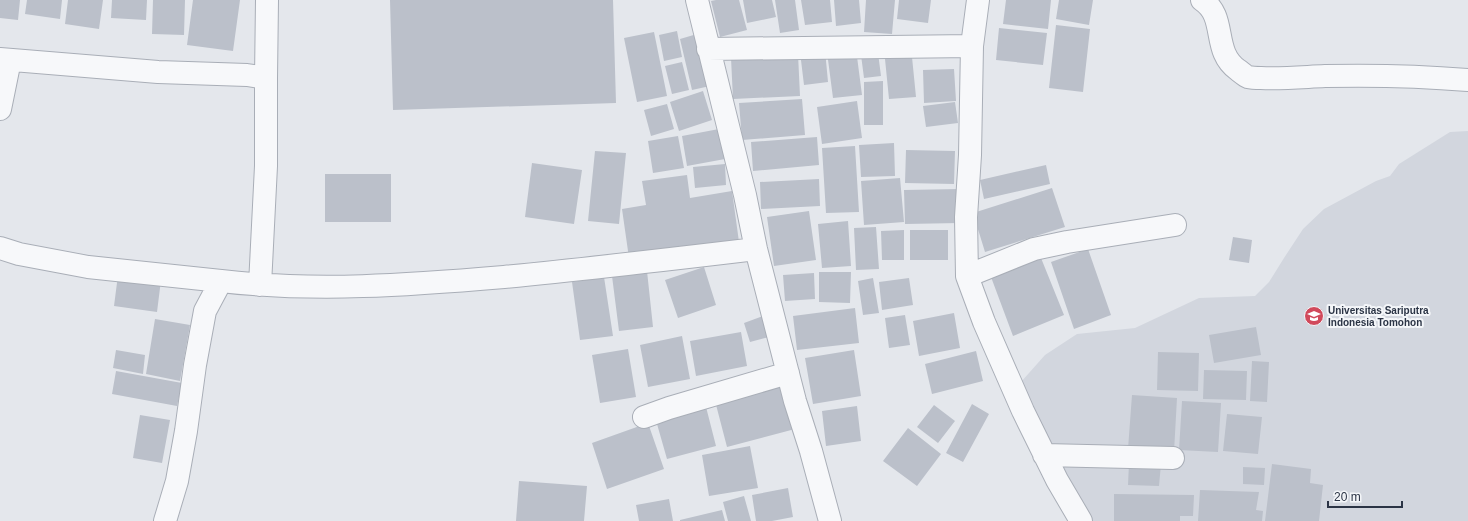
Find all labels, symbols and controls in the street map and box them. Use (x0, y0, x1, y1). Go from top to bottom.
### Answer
school or university icon: Universitas Sariputra Indonesia Tomohon (1303, 305, 1325, 327)
place label: Universitas Sariputra Indonesia Tomohon (1328, 305, 1429, 328)
scale bar (1328, 483, 1402, 509)
text: 20 m (1334, 490, 1361, 504)

